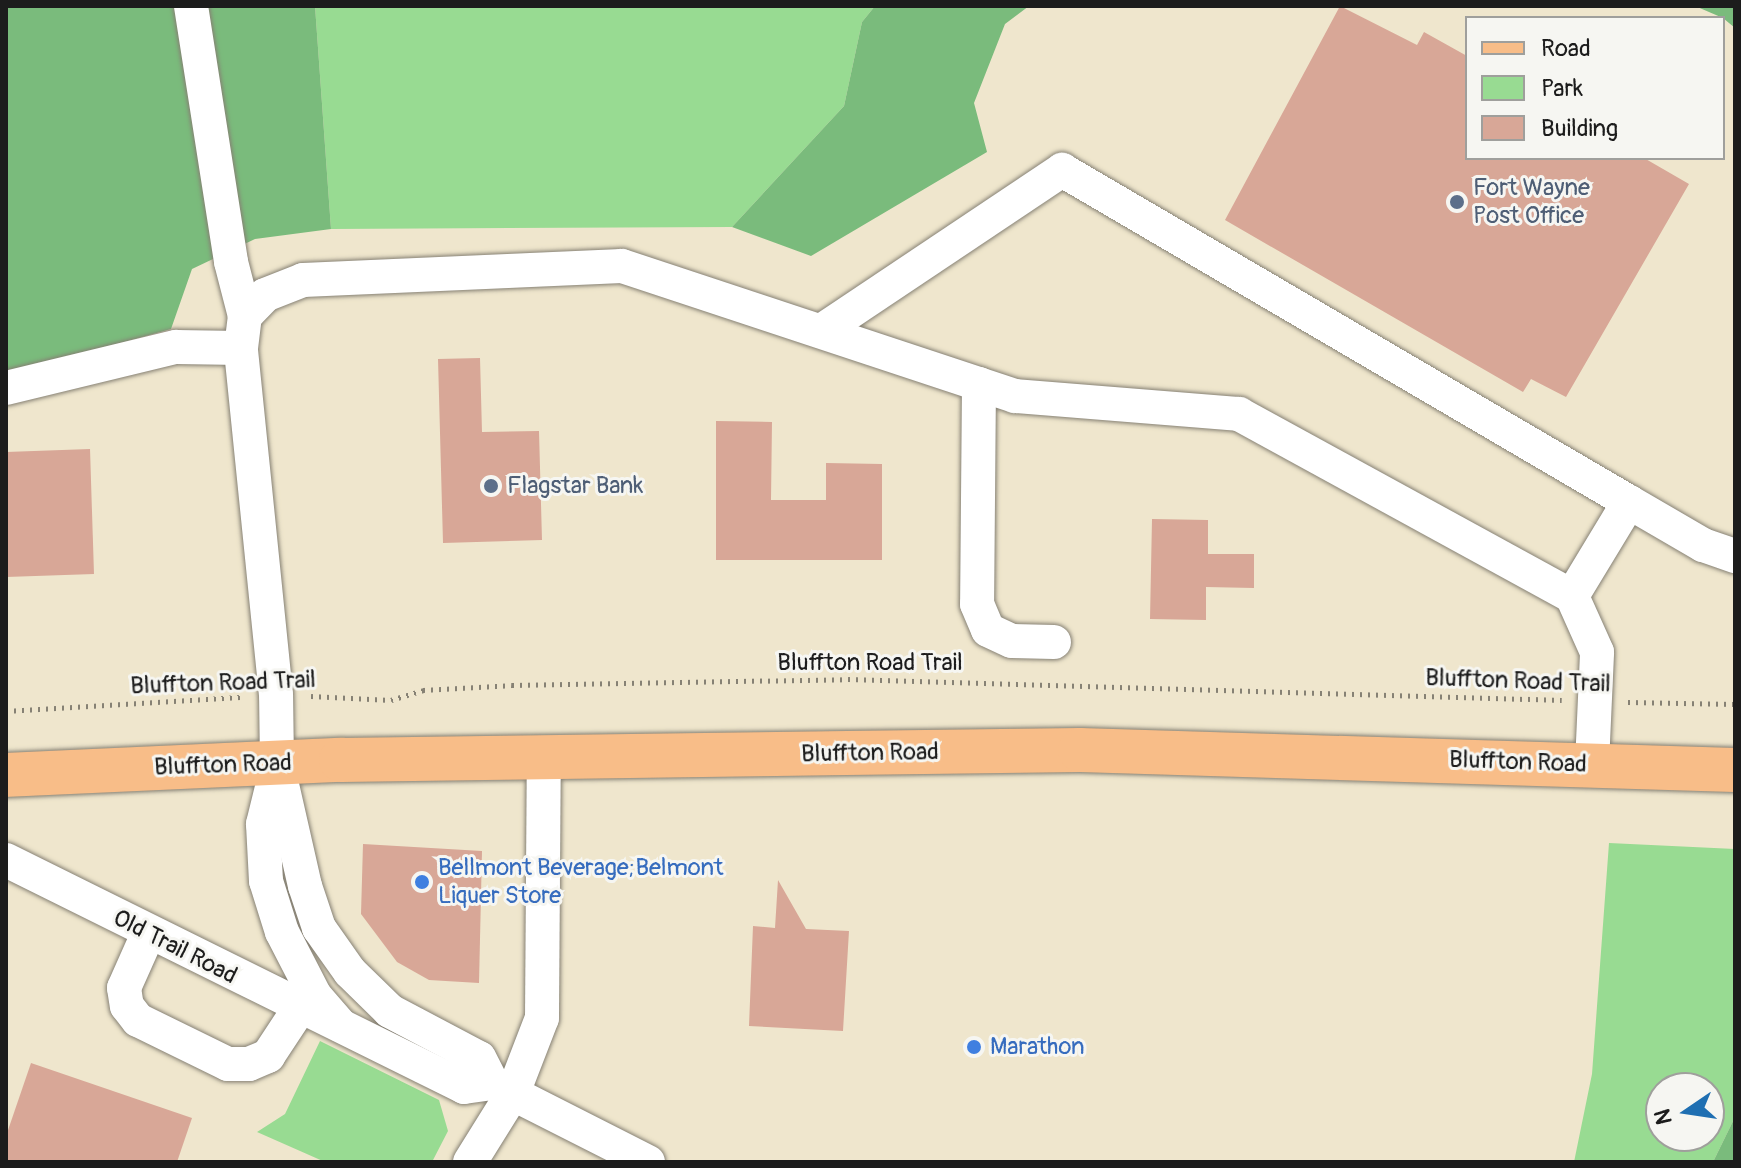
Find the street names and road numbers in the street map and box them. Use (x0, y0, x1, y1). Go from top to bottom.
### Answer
street label: Bluffton Road Trail (777, 649, 963, 677)
street label: Bluffton Road Trail (1425, 663, 1611, 699)
street label: Bluffton Road Trail (130, 665, 316, 701)
street label: Bluffton Road (801, 737, 939, 769)
street label: Bluffton Road (1449, 745, 1587, 779)
street label: Bluffton Road (154, 748, 292, 782)
street label: Old Trail Road (108, 903, 242, 991)

